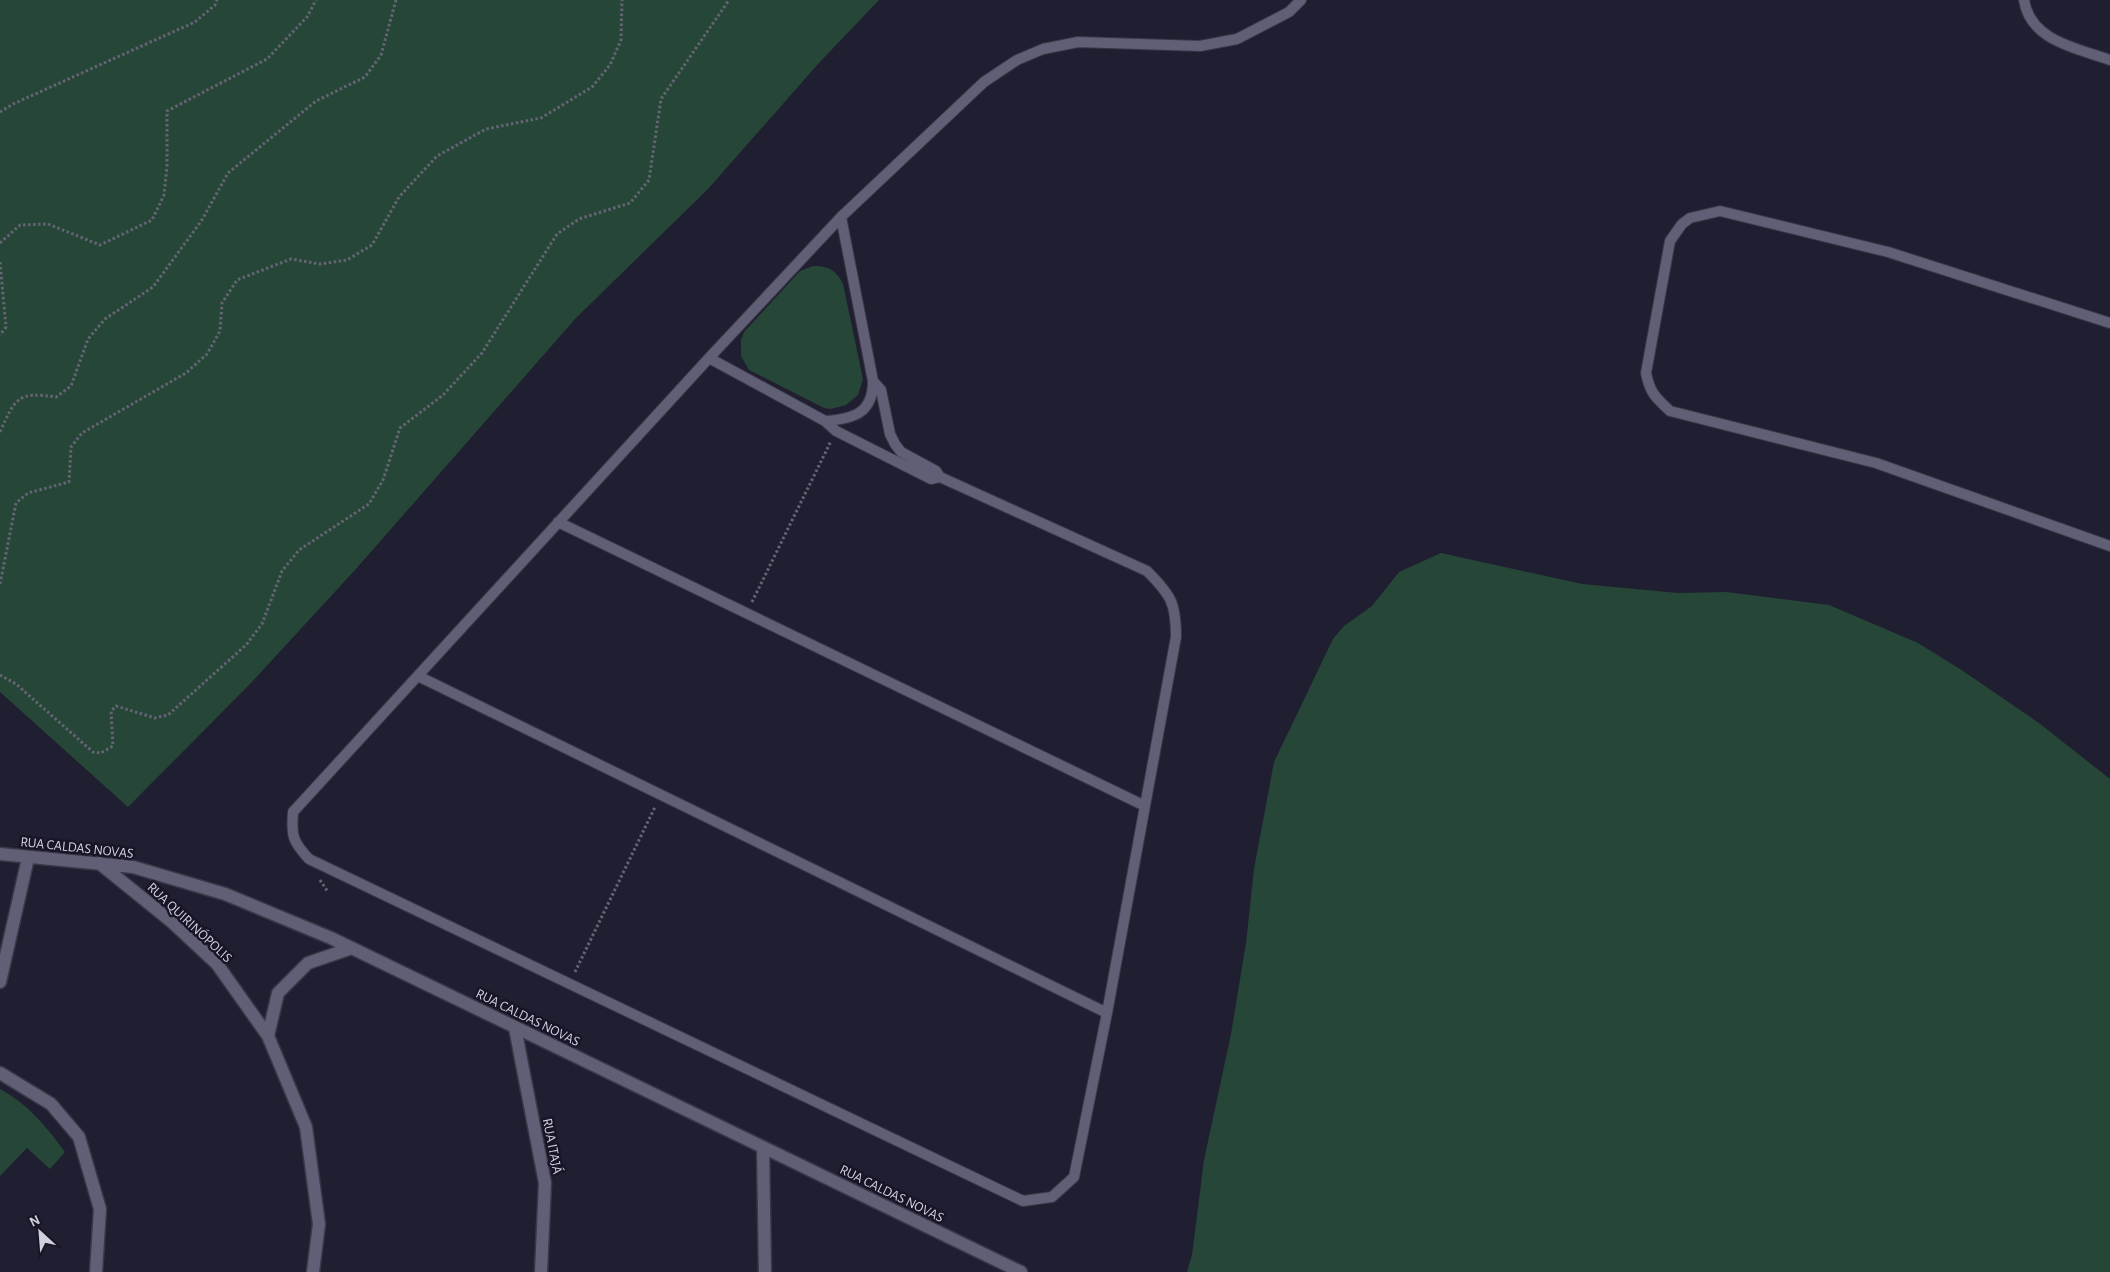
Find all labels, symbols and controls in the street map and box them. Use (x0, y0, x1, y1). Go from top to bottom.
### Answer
street label: RUA CALDAS NOVAS (20, 835, 134, 861)
street label: RUA QUIRINÓPOLIS (144, 878, 236, 965)
street label: RUA CALDAS NOVAS (473, 987, 582, 1049)
street label: RUA ITAJÁ (540, 1117, 567, 1175)
street label: RUA CALDAS NOVAS (837, 1163, 946, 1225)
north arrow (15, 1207, 65, 1257)
text: N (27, 1213, 42, 1230)

